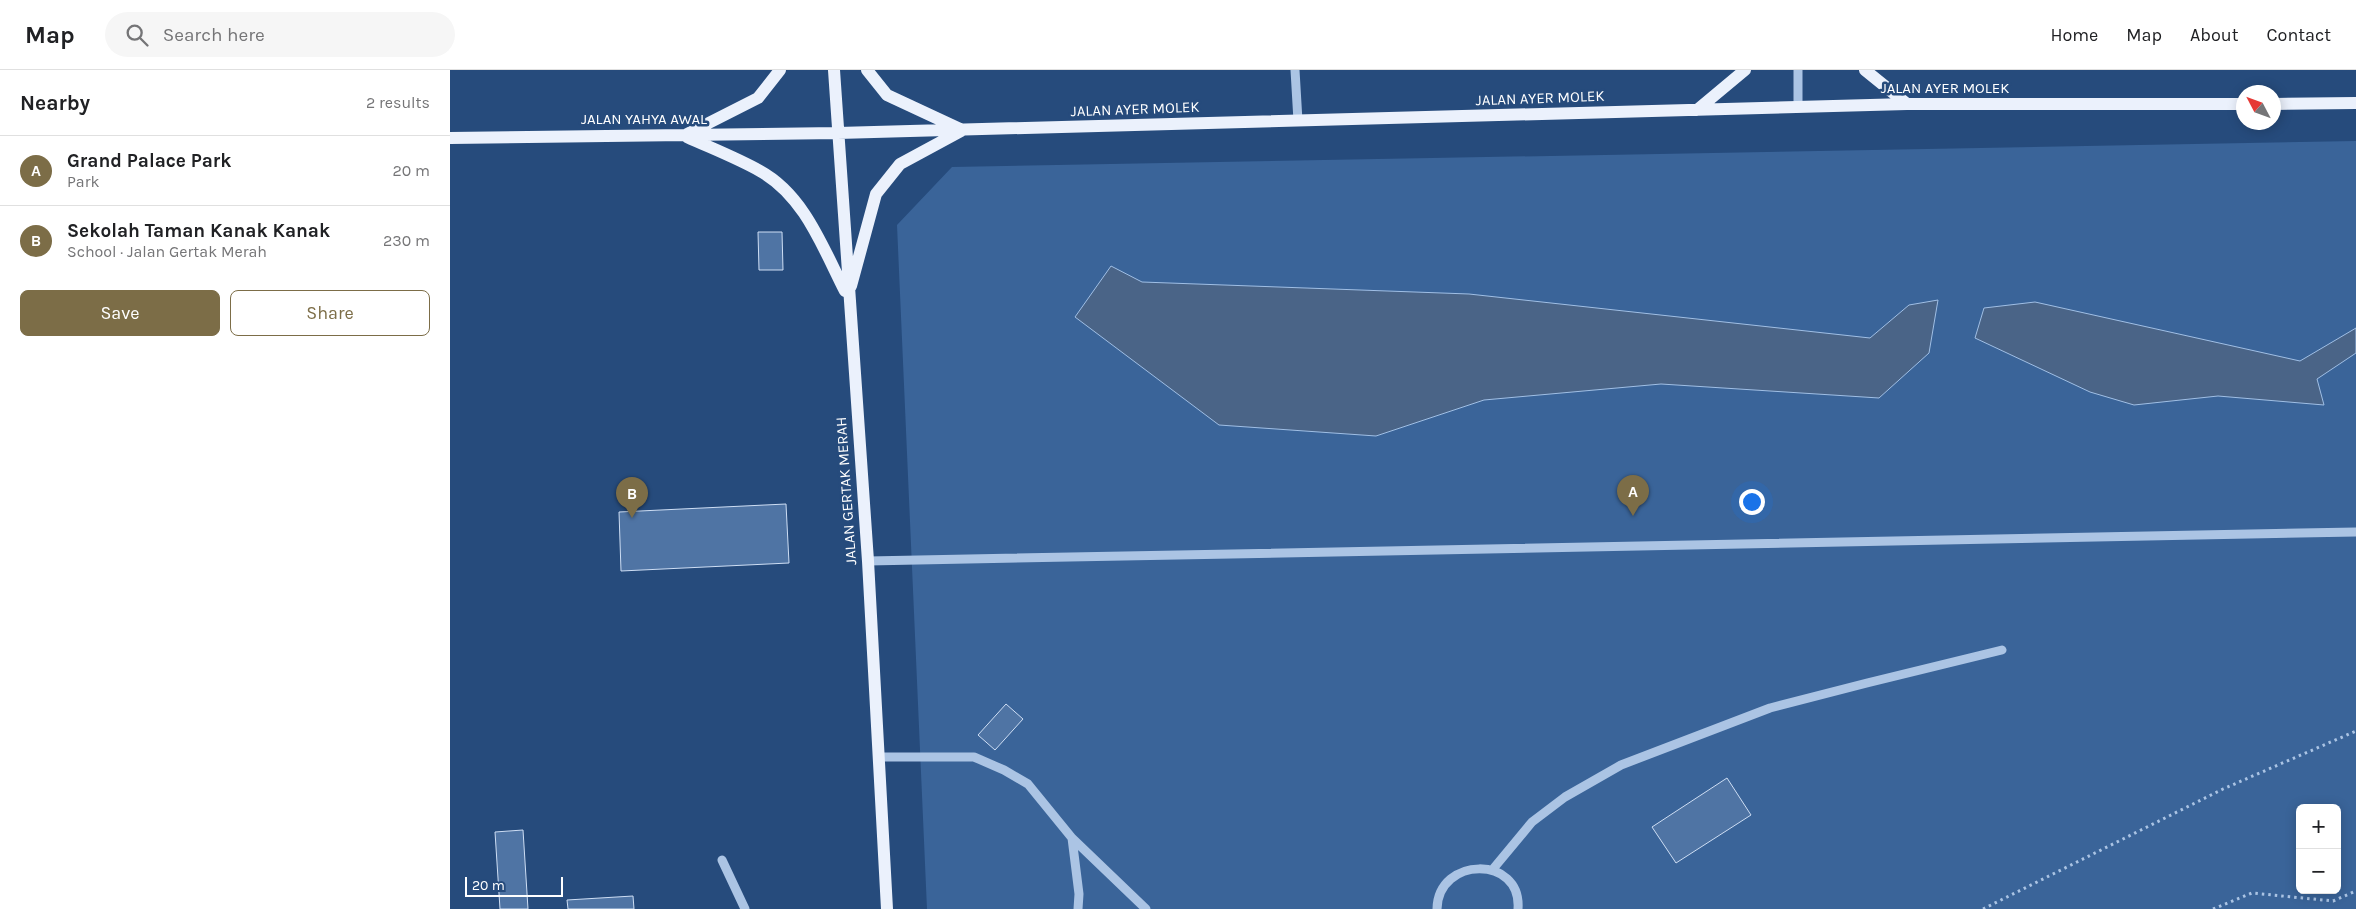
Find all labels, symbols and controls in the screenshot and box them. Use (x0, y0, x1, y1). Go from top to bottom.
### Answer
search box (105, 12, 455, 57)
text: Map (25, 21, 75, 49)
icon: search (123, 21, 151, 49)
text: Search here (163, 24, 265, 46)
text: Home (2050, 24, 2098, 46)
text: Map (2126, 24, 2162, 46)
text: About (2190, 24, 2239, 46)
text: Contact (2267, 24, 2331, 46)
street label: JALAN AYER MOLEK (1881, 79, 2009, 97)
north arrow (2236, 85, 2281, 130)
street label: JALAN AYER MOLEK (1475, 87, 1605, 109)
text: Nearby (20, 91, 90, 115)
text: 2 results (366, 93, 430, 112)
street label: JALAN AYER MOLEK (1070, 98, 1200, 120)
street label: JALAN YAHYA AWAL (581, 110, 707, 128)
text: Grand Palace Park (67, 150, 232, 172)
text: A (31, 161, 41, 180)
text: 20 m (392, 161, 430, 180)
text: Park (67, 172, 99, 191)
text: Sekolah Taman Kanak Kanak (67, 220, 330, 242)
text: B (31, 231, 41, 250)
text: 230 m (383, 231, 430, 250)
text: School · Jalan Gertak Merah (67, 242, 267, 261)
button: Save (20, 290, 220, 336)
button: Share (230, 290, 430, 336)
street label: JALAN GERTAK MERAH (832, 416, 860, 566)
pin: A (1617, 475, 1649, 516)
pin: B (616, 477, 648, 518)
your location (1739, 489, 1765, 515)
map controls (2296, 804, 2341, 894)
button: + (2296, 804, 2341, 849)
button: − (2296, 849, 2341, 894)
scale bar (465, 874, 562, 897)
text: 20 m (472, 877, 505, 894)

